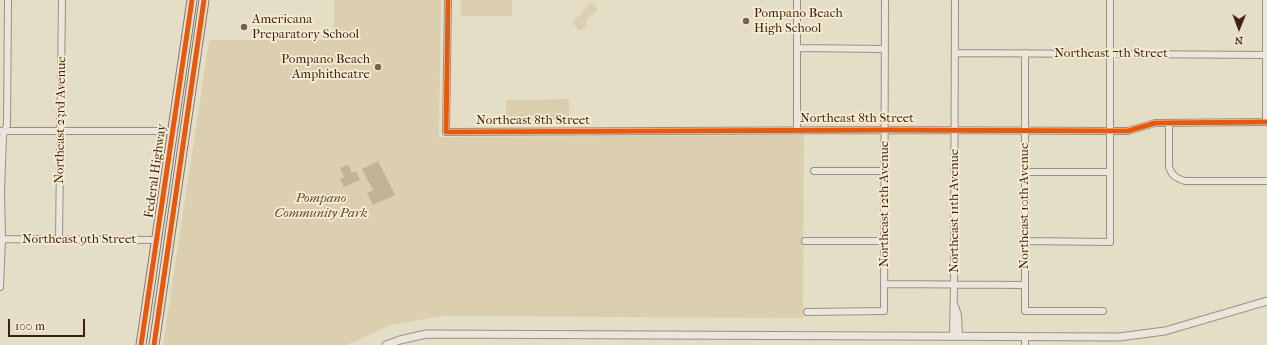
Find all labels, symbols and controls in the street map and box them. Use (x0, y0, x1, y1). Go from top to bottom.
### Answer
place label: Pompano Beach High School (754, 6, 843, 37)
north arrow (1219, 8, 1259, 48)
place label: Americana Preparatory School (252, 12, 359, 43)
marker: Pompano Beach High School (741, 16, 751, 26)
marker: Americana Preparatory School (239, 22, 249, 32)
text: N (1234, 34, 1243, 47)
street label: Northeast 7th Street (1054, 46, 1168, 62)
place label: Pompano Beach Amphitheatre (281, 52, 370, 83)
street label: Northeast 23rd Avenue (52, 56, 70, 184)
marker: Pompano Beach Amphitheatre (373, 62, 383, 72)
street label: Northeast 8th Street (800, 111, 914, 127)
street label: Northeast 8th Street (476, 113, 590, 129)
street label: Federal Highway (142, 123, 170, 219)
street label: Northeast 12th Avenue (877, 141, 893, 267)
street label: Northeast 10th Avenue (1017, 143, 1033, 269)
street label: Northeast 11th Avenue (947, 149, 963, 273)
park label: Pompano Community Park (274, 191, 368, 222)
street label: Northeast 9th Street (22, 232, 136, 248)
scale bar (10, 311, 87, 337)
text: 100 m (15, 319, 45, 333)

